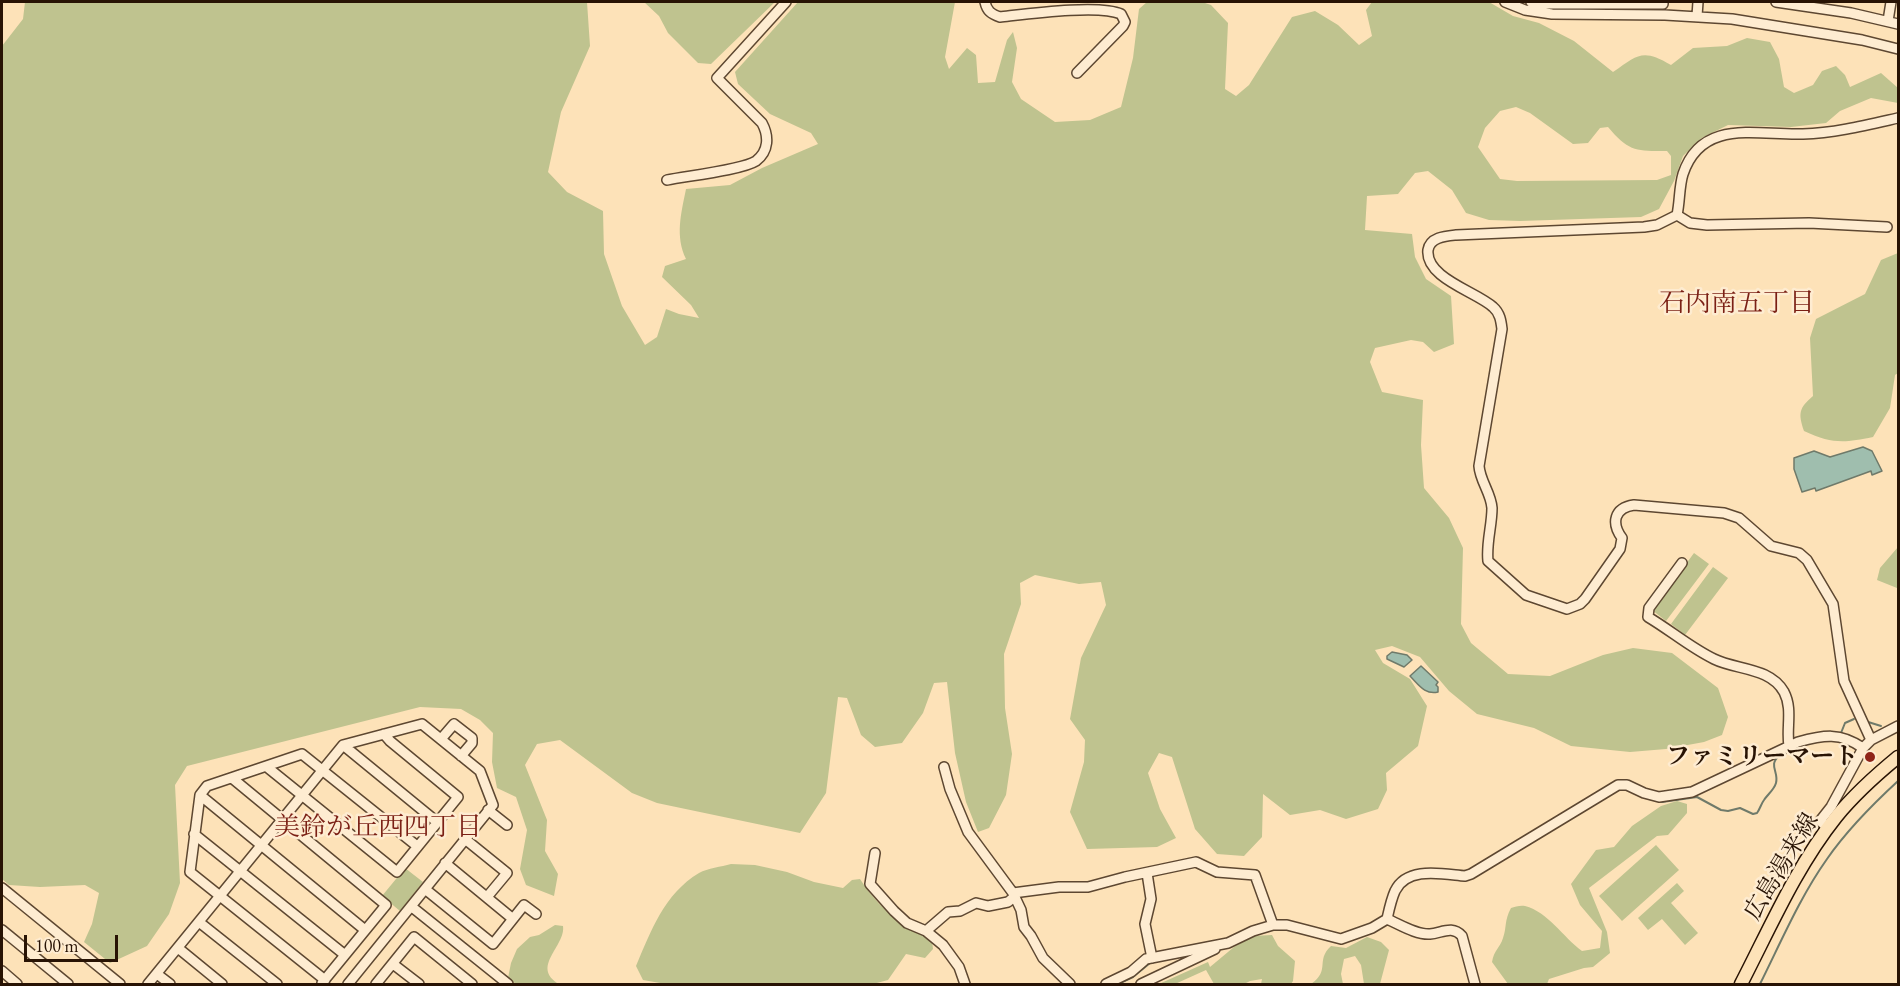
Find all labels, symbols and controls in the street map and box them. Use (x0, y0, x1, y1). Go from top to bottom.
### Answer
district label: 石内南五丁目 (1659, 288, 1815, 320)
place label: ファミリーマート (1666, 743, 1858, 771)
marker: ファミリーマート (1863, 750, 1877, 764)
street label: 広島湯来線 (1739, 808, 1825, 926)
district label: 美鈴が丘西四丁目 (274, 812, 482, 844)
scale bar (27, 923, 122, 961)
text: 100 m (35, 934, 79, 957)

